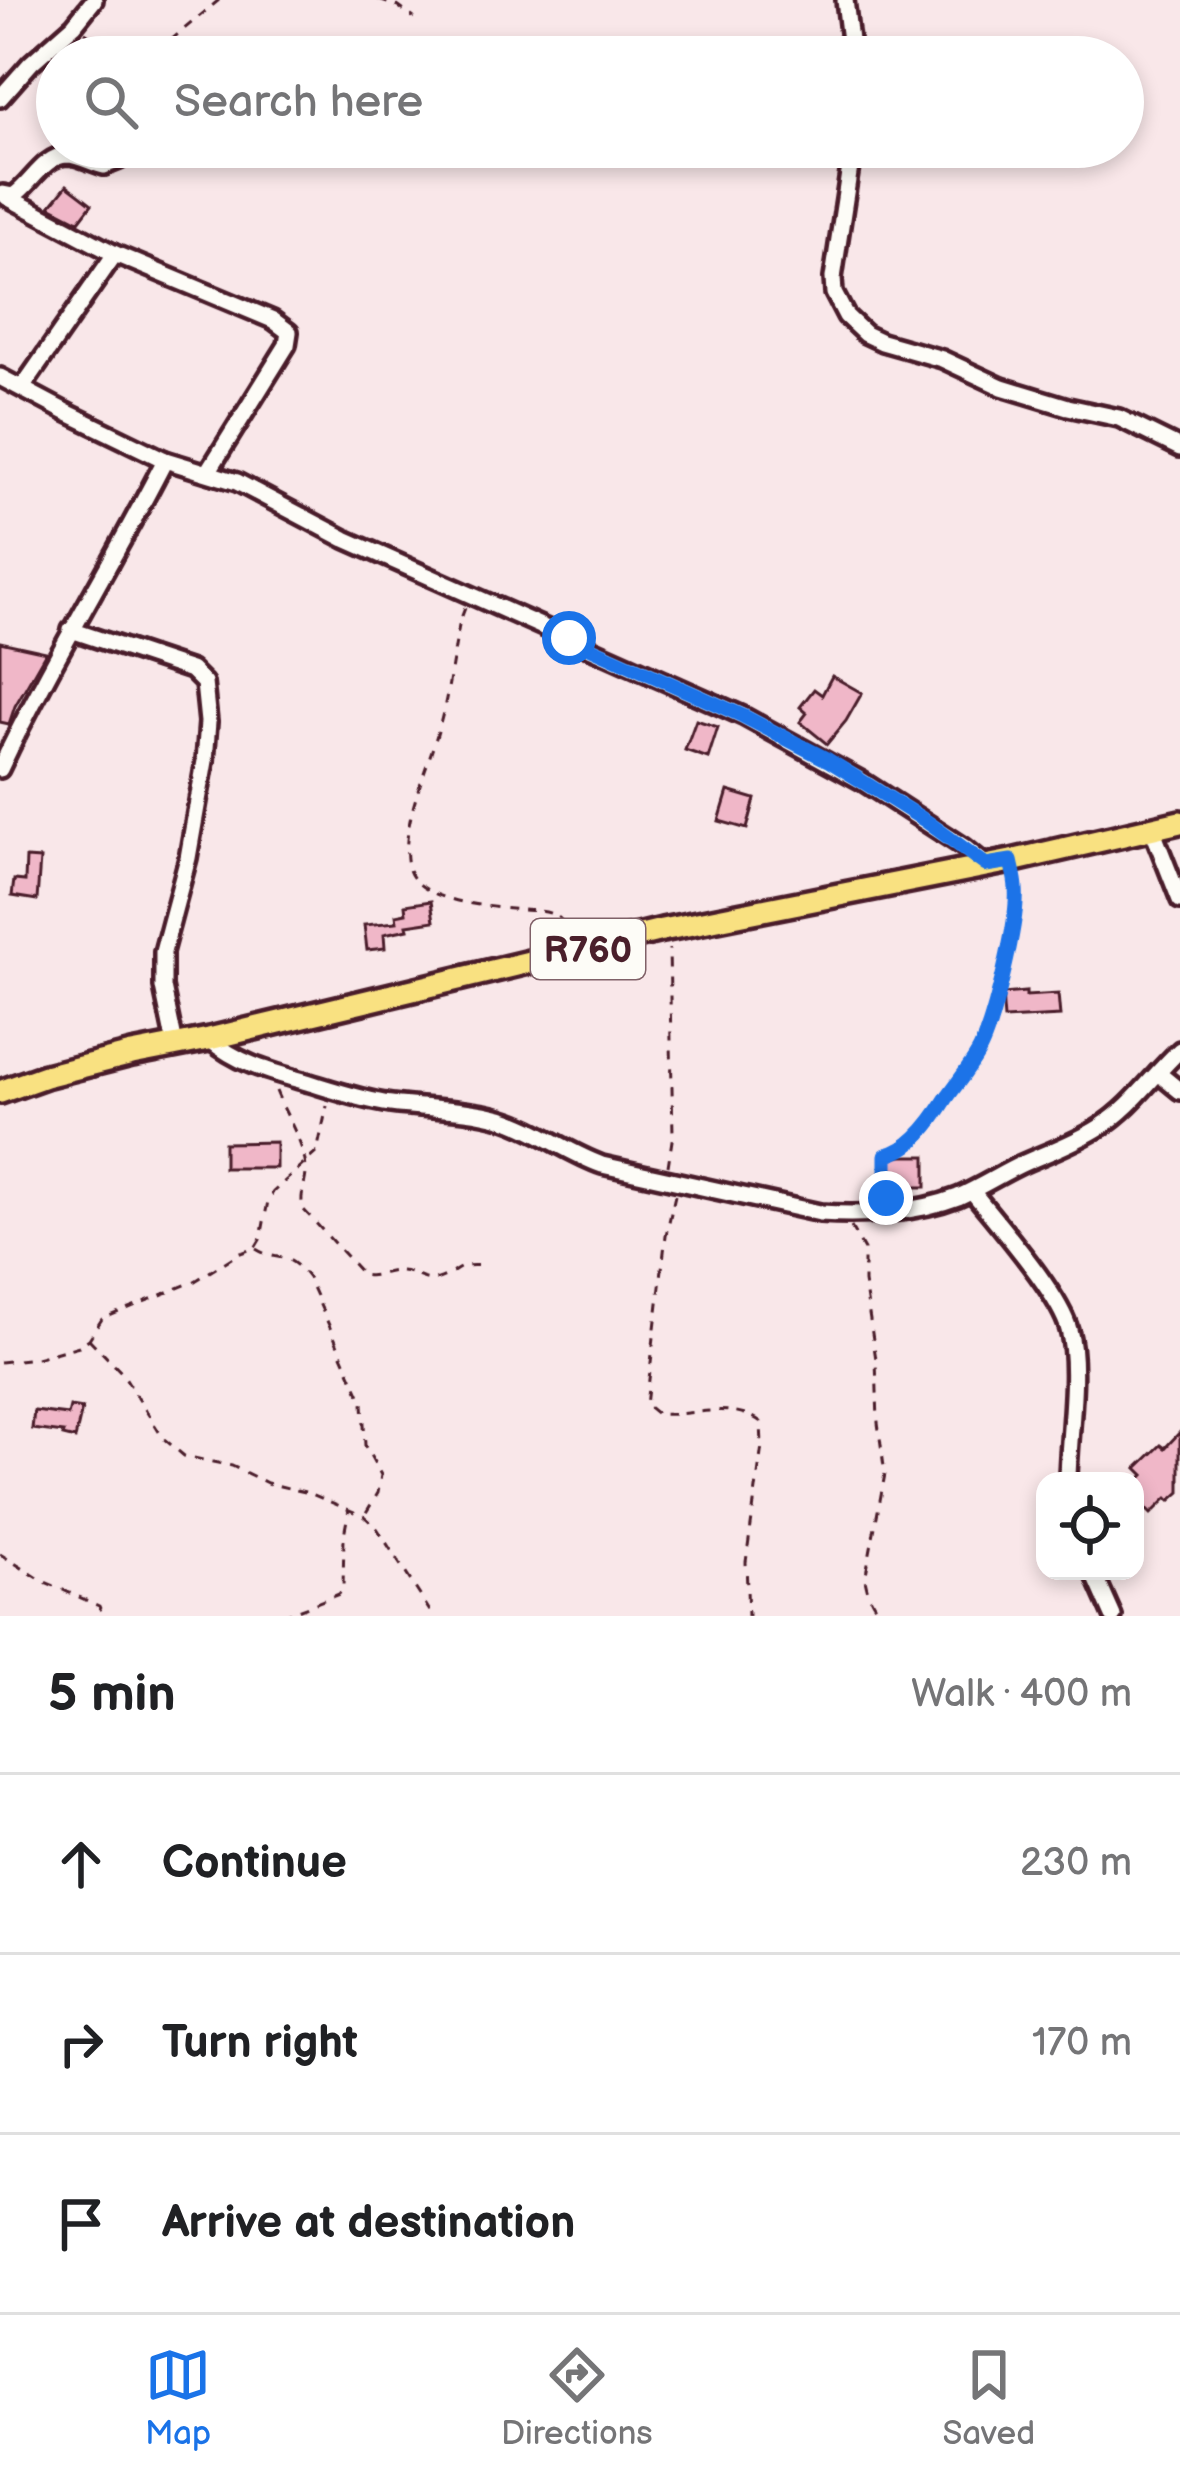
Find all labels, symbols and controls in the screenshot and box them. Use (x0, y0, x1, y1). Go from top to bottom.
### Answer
search box (36, 36, 1144, 168)
icon: search (78, 69, 144, 135)
text: Search here (174, 75, 423, 130)
route start (542, 611, 596, 665)
road number: R760 (531, 919, 645, 979)
route end (859, 1171, 913, 1225)
map controls (1036, 1472, 1144, 1580)
button: locate (1036, 1472, 1144, 1580)
text: 5 min (48, 1664, 176, 1725)
text: Walk · 400 m (911, 1671, 1132, 1718)
icon: ahead (48, 1831, 114, 1897)
text: Continue (162, 1836, 347, 1891)
text: 230 m (1020, 1840, 1132, 1887)
icon: right (48, 2011, 114, 2077)
text: Turn right (162, 2016, 358, 2071)
text: 170 m (1032, 2020, 1132, 2067)
icon: arrive (48, 2191, 114, 2257)
text: Arrive at destination (162, 2196, 575, 2251)
tab: Map (145, 2342, 211, 2454)
tab: Directions (501, 2342, 653, 2454)
tab: Saved (942, 2342, 1035, 2454)

